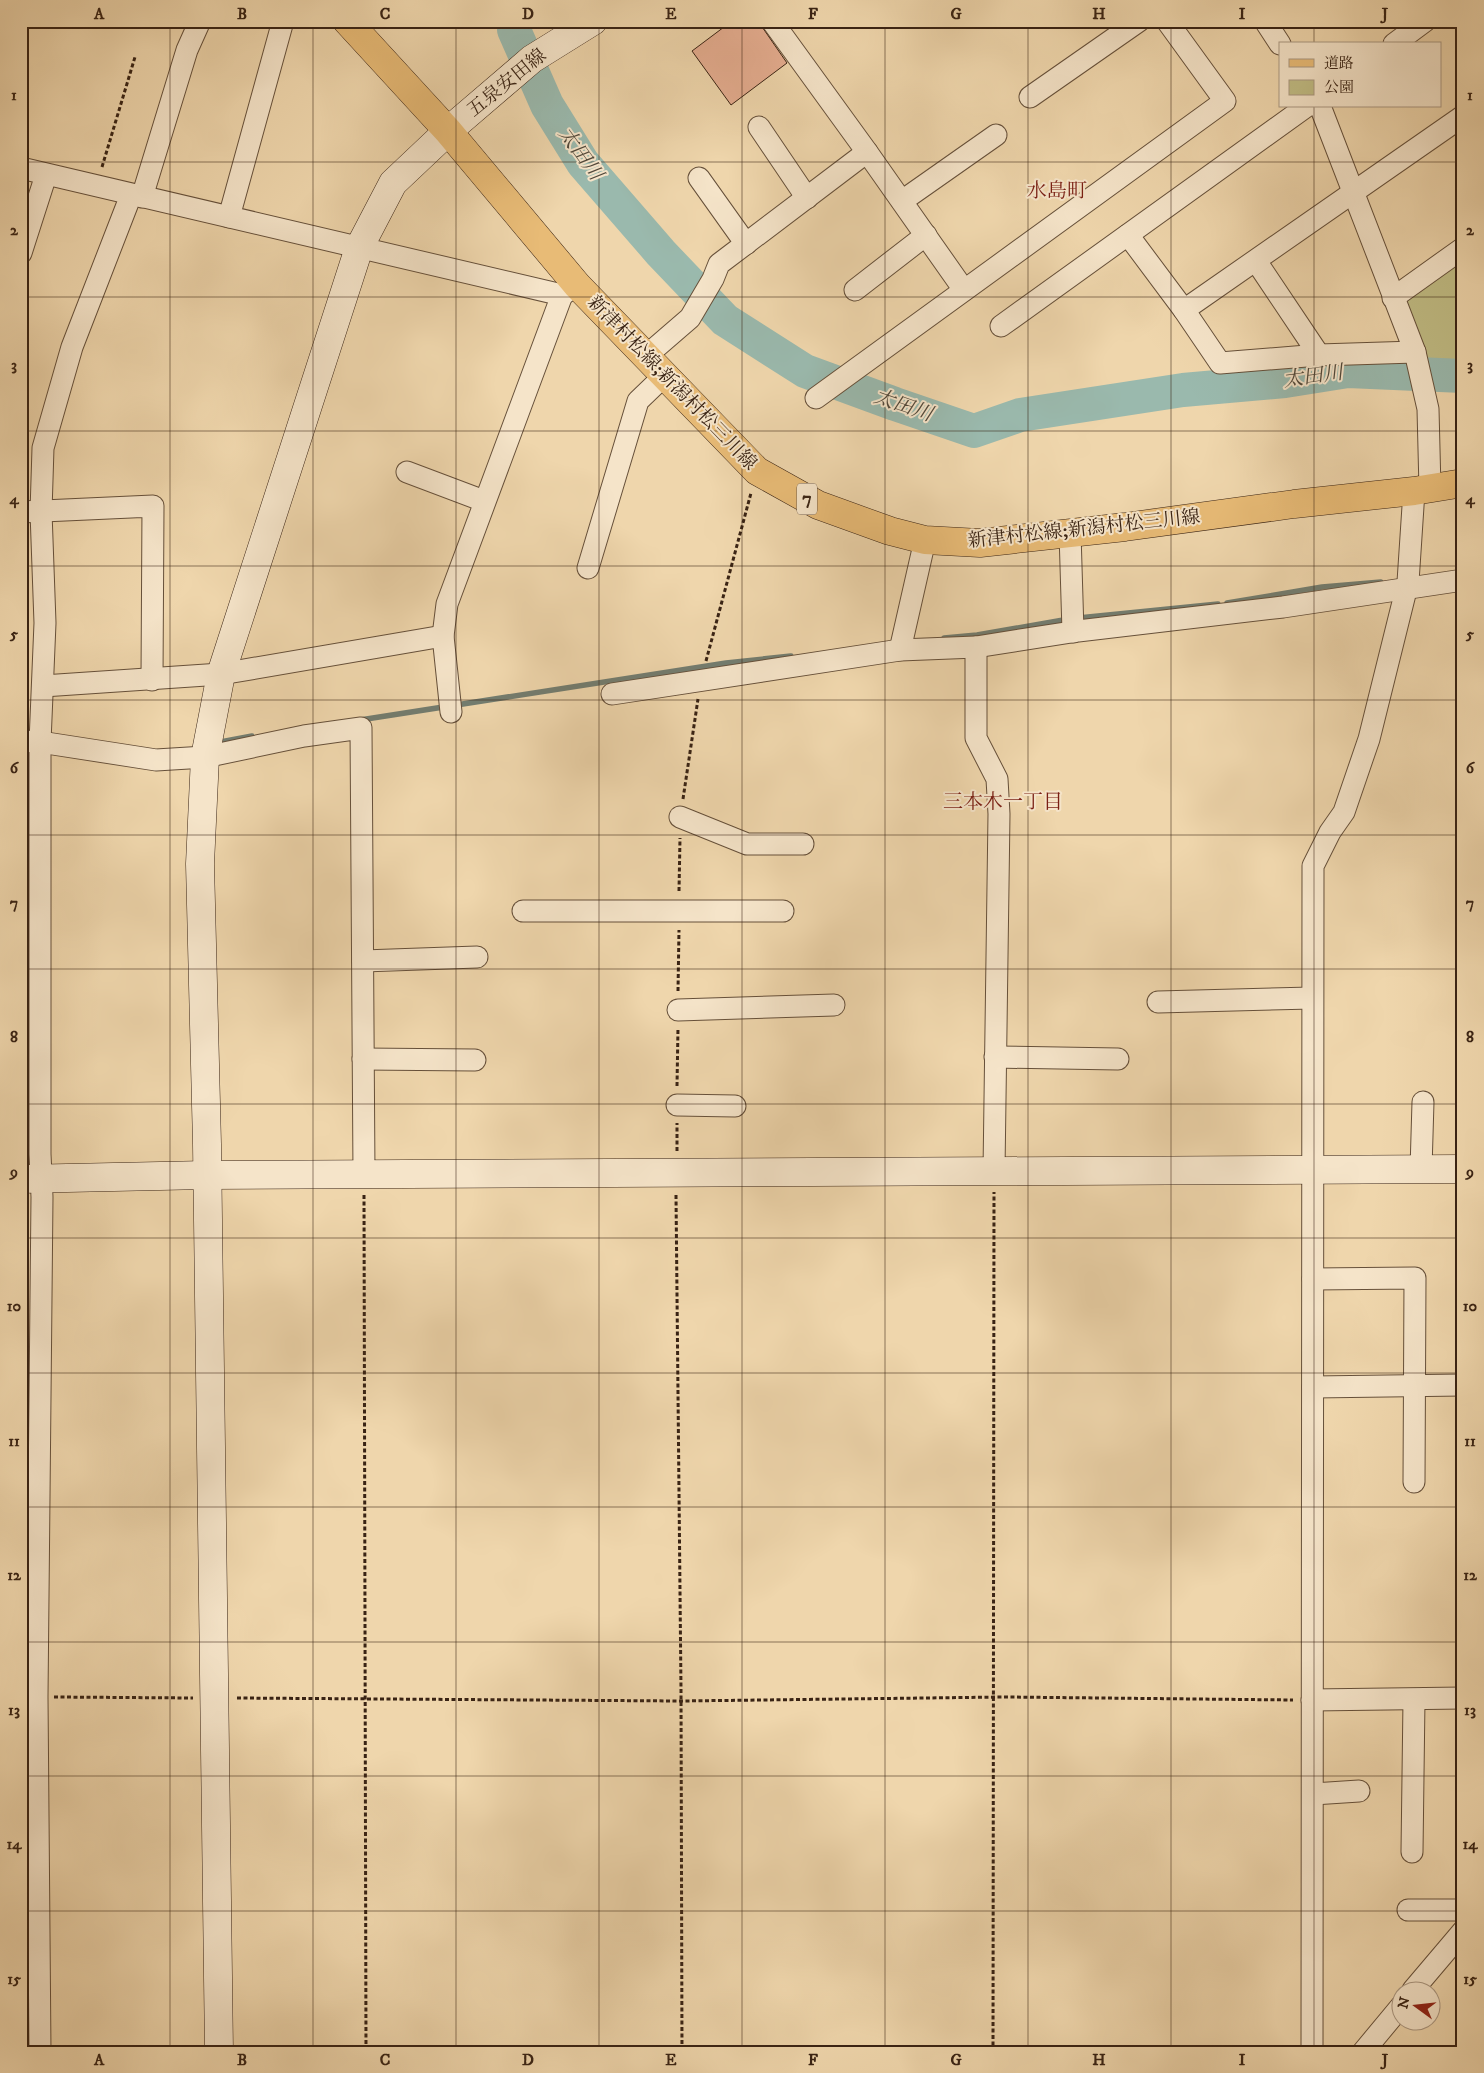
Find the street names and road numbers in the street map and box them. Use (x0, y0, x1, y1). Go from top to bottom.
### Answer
street label: 五泉安田線 (463, 44, 551, 122)
street label: 新津村松線;新潟村松三川線 (583, 291, 761, 475)
road number: 7 (797, 484, 817, 514)
street label: 新津村松線;新潟村松三川線 (967, 505, 1201, 553)

